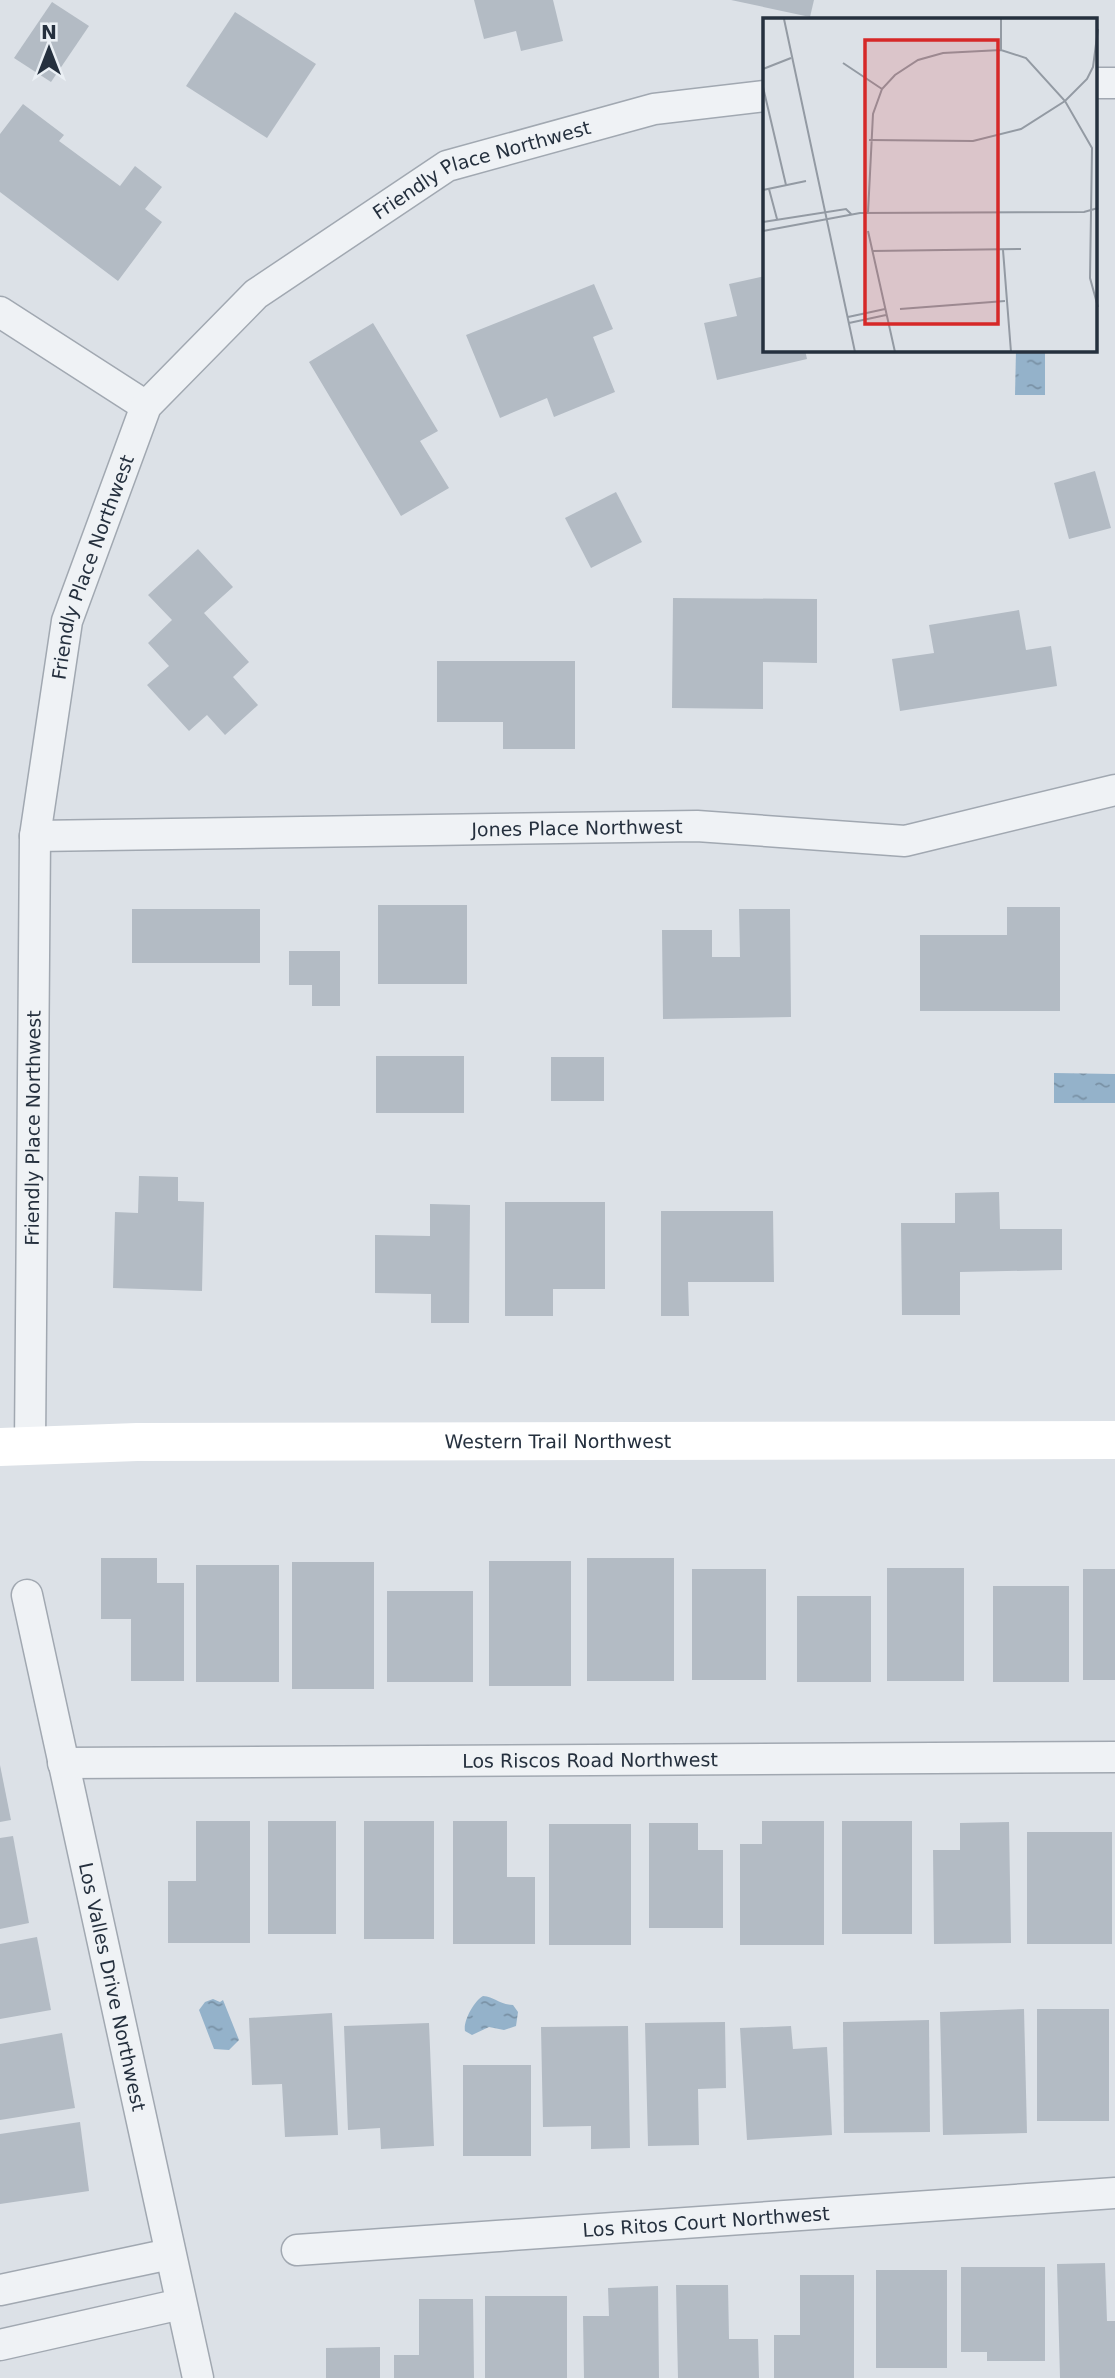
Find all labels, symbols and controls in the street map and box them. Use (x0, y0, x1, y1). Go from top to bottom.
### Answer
north arrow (14, 14, 84, 84)
inset map (763, 18, 1098, 352)
text: N (41, 21, 57, 43)
street label: Friendly Place Northwest (369, 116, 593, 224)
street label: Friendly Place Northwest (47, 452, 138, 681)
street label: Jones Place Northwest (470, 815, 683, 840)
street label: Friendly Place Northwest (21, 1010, 45, 1246)
street label: Western Trail Northwest (445, 1430, 671, 1452)
street label: Los Riscos Road Northwest (462, 1748, 718, 1772)
street label: Los Valles Drive Northwest (75, 1860, 150, 2113)
street label: Los Ritos Court Northwest (582, 2202, 830, 2241)

